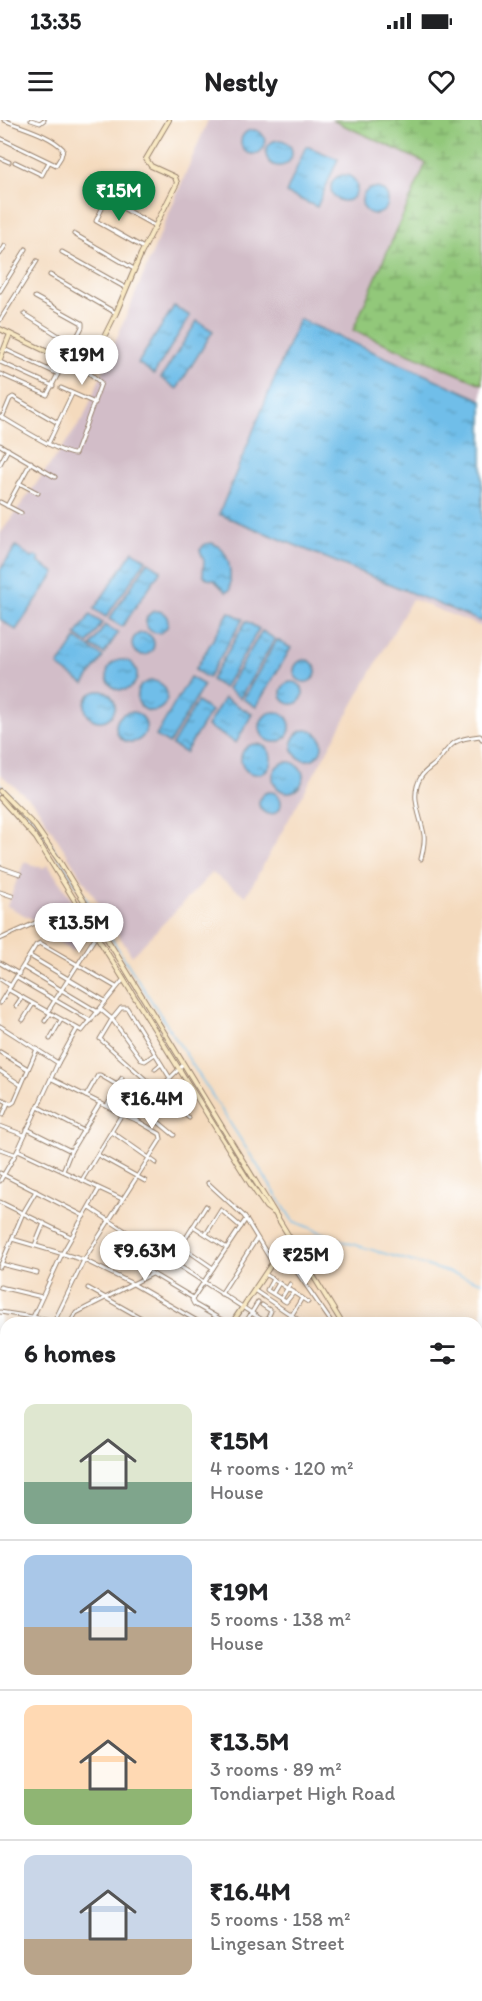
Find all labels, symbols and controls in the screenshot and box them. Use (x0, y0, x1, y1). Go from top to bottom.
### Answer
text: 13:35 (30, 8, 81, 35)
icon: menu (24, 65, 57, 98)
text: Nestly (204, 65, 278, 98)
icon: heart (425, 65, 458, 98)
pin: ₹15M (83, 171, 155, 222)
text: ₹15M (96, 178, 142, 202)
pin: ₹19M (46, 335, 118, 386)
text: ₹19M (59, 342, 105, 366)
pin: ₹13.5M (30, 903, 128, 954)
text: ₹13.5M (48, 910, 110, 934)
pin: ₹16.4M (103, 1079, 201, 1130)
text: ₹16.4M (121, 1086, 183, 1110)
pin: ₹9.63M (96, 1231, 194, 1282)
pin: ₹25M (270, 1235, 342, 1286)
text: ₹9.63M (114, 1238, 176, 1262)
text: ₹25M (283, 1242, 329, 1266)
text: 6 homes (24, 1337, 116, 1369)
icon: filters (426, 1337, 459, 1370)
text: ₹15M (210, 1424, 269, 1456)
icon: home (72, 1428, 144, 1500)
text: 4 rooms · 120 m² (210, 1456, 353, 1480)
text: House (210, 1480, 264, 1504)
text: ₹19M (210, 1575, 269, 1607)
icon: home (72, 1579, 144, 1651)
text: 5 rooms · 138 m² (210, 1607, 351, 1631)
text: House (210, 1631, 264, 1655)
text: ₹13.5M (210, 1725, 289, 1757)
icon: home (72, 1729, 144, 1801)
text: 3 rooms · 89 m² (210, 1757, 342, 1781)
text: Tondiarpet High Road (210, 1781, 395, 1805)
text: ₹16.4M (210, 1875, 291, 1907)
icon: home (72, 1879, 144, 1951)
text: 5 rooms · 158 m² (210, 1907, 351, 1931)
text: Lingesan Street (210, 1931, 345, 1955)

